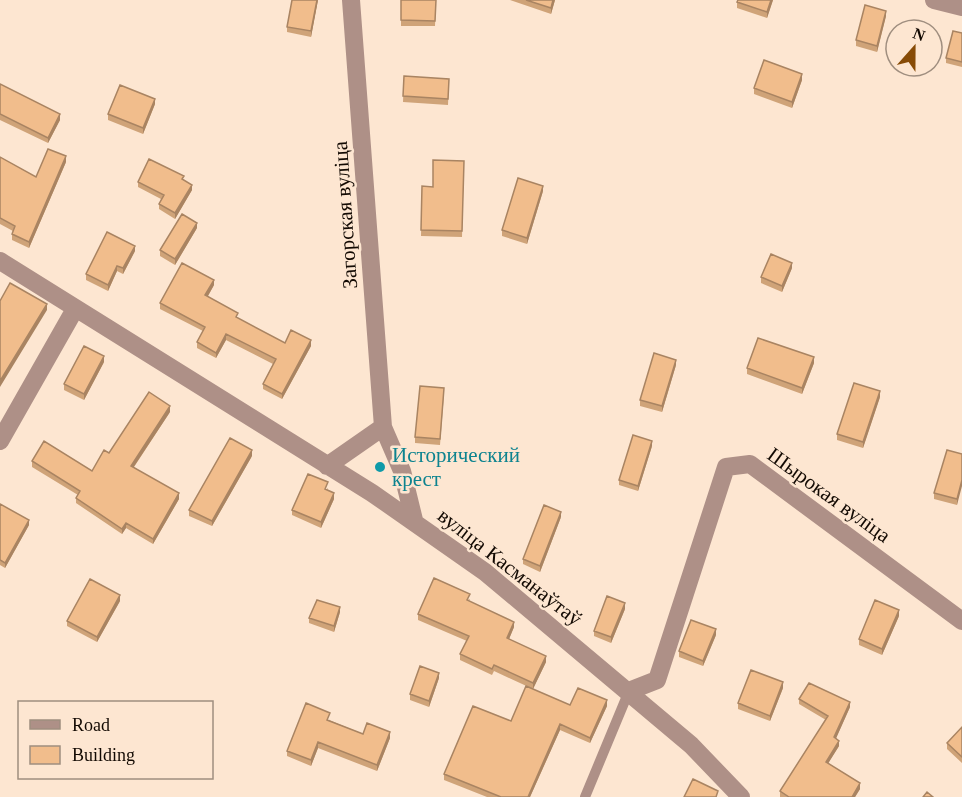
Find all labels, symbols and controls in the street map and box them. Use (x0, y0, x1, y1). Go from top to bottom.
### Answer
north arrow (884, 18, 944, 78)
text: N (911, 24, 928, 45)
street label: Загорская вуліца (328, 140, 362, 290)
street label: Шырокая вуліца (763, 442, 896, 548)
place label: Исторический крест (392, 443, 520, 491)
marker: Исторический крест (373, 460, 387, 474)
street label: вуліца Касманаўтаў (433, 503, 587, 631)
legend (18, 701, 213, 779)
text: Road (72, 715, 110, 735)
text: Building (72, 745, 135, 765)

